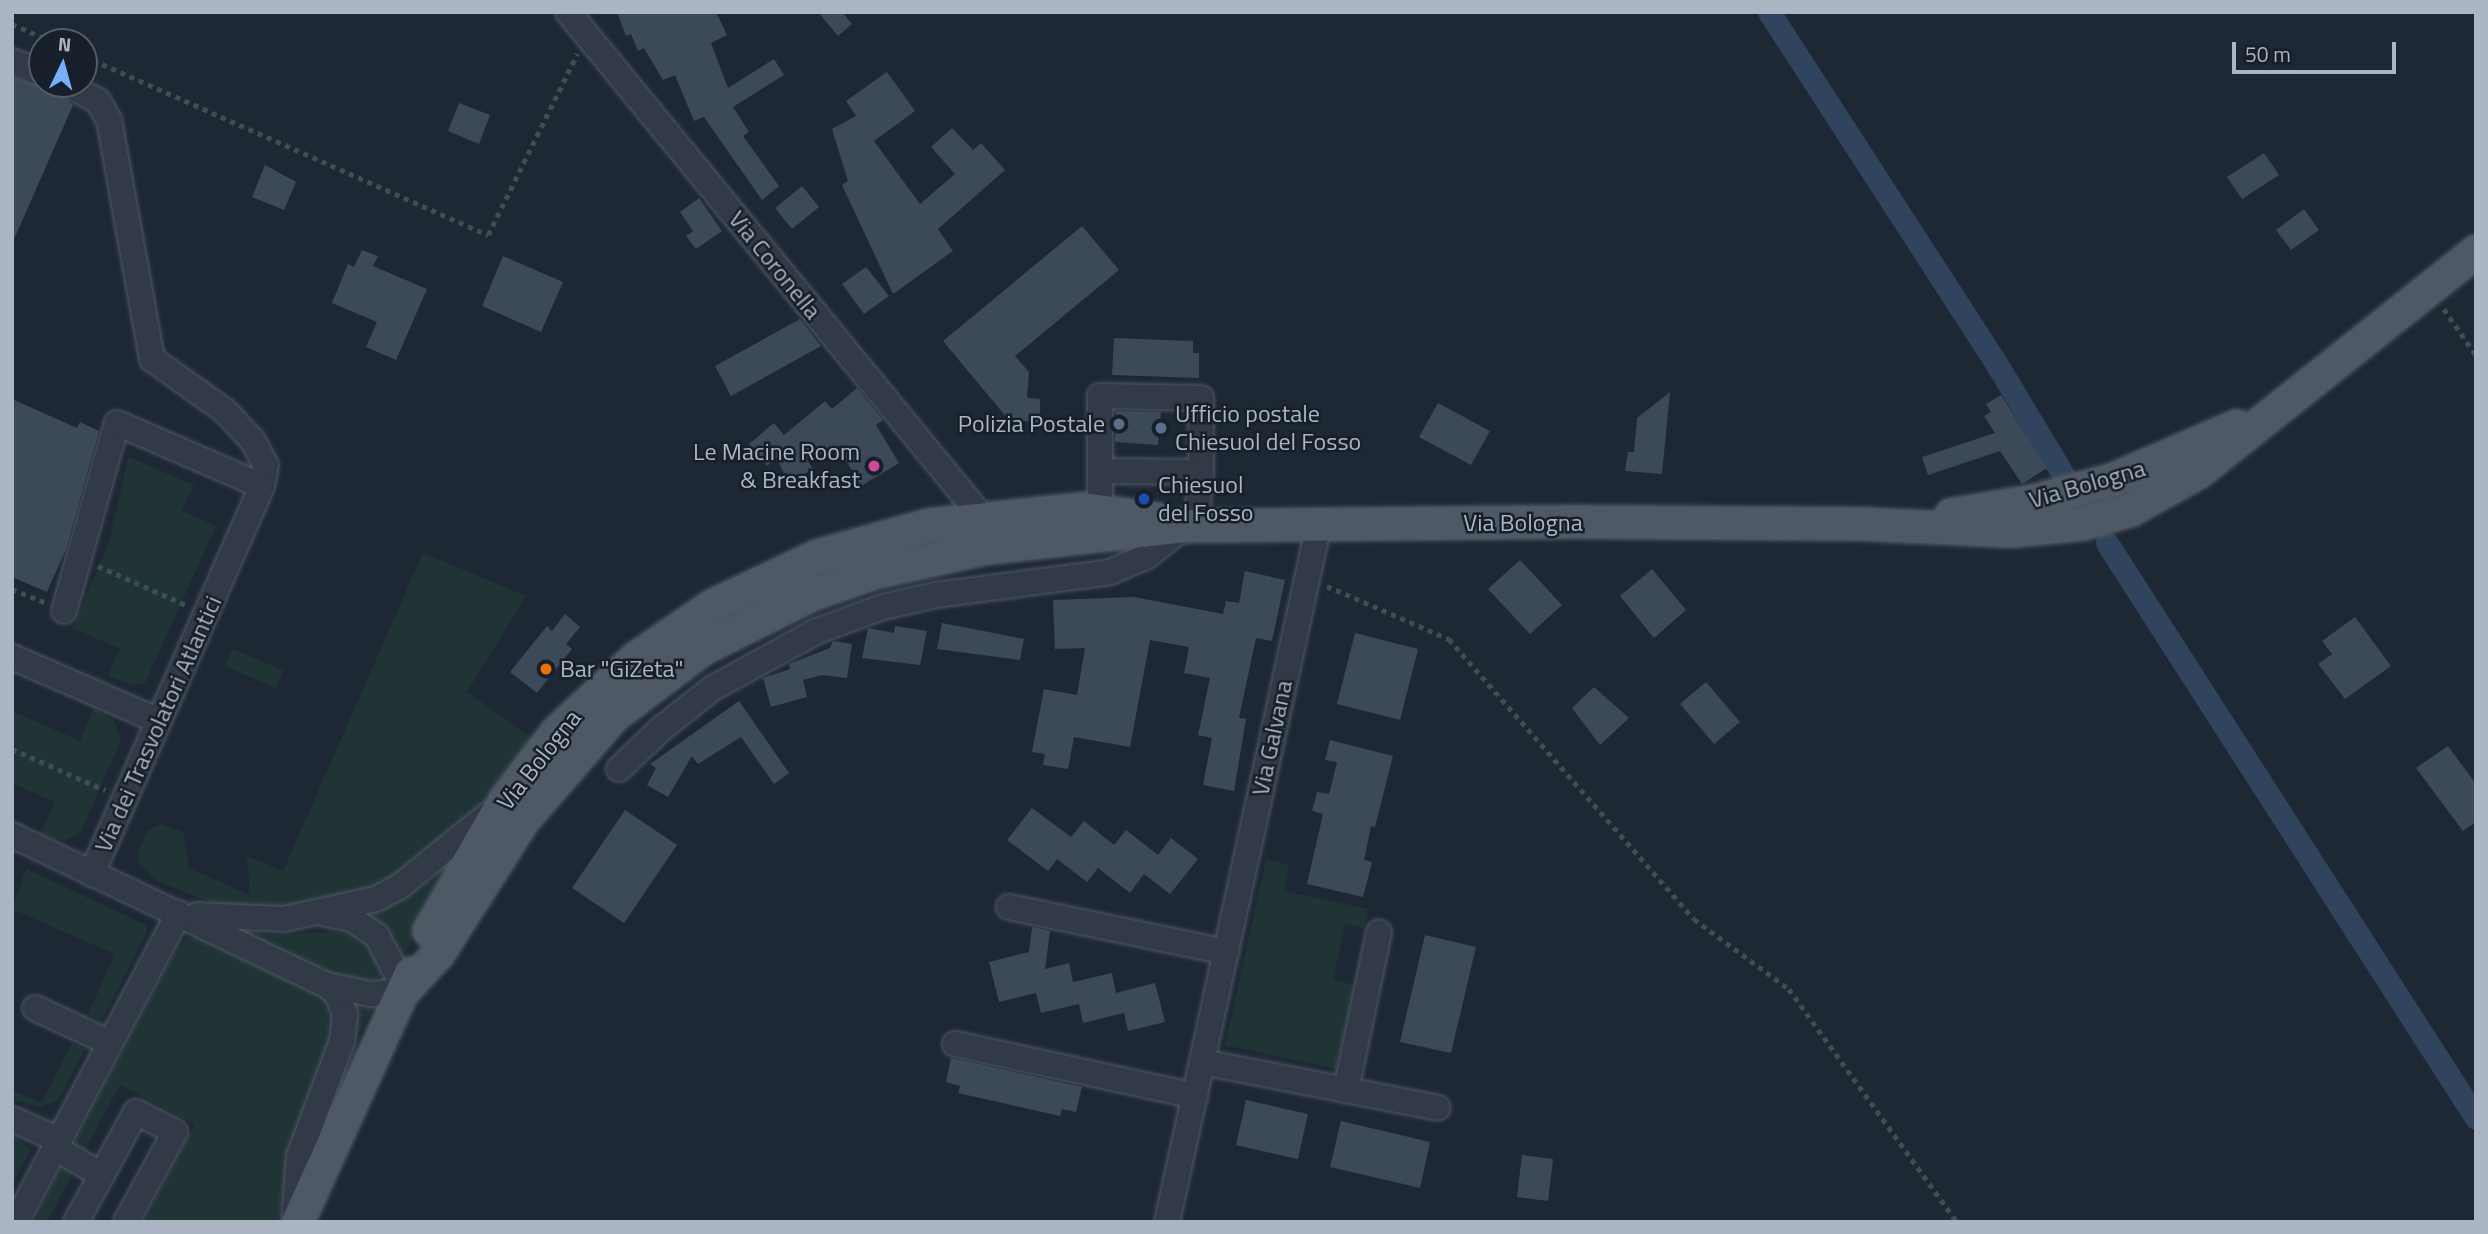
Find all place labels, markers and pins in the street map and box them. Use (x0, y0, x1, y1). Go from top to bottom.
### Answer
place label: Ufficio postale Chiesuol del Fosso (1175, 400, 1361, 456)
place label: Polizia Postale (958, 410, 1105, 438)
marker: Polizia Postale (1111, 416, 1127, 432)
marker: Ufficio postale Chiesuol del Fosso (1153, 420, 1169, 436)
place label: Le Macine Room & Breakfast (693, 438, 860, 494)
marker: Le Macine Room & Breakfast (866, 458, 882, 474)
place label: Chiesuol del Fosso (1158, 471, 1253, 527)
marker: Chiesuol del Fosso (1136, 491, 1152, 507)
place label: Bar "GiZeta" (560, 655, 683, 683)
marker: Bar "GiZeta" (538, 661, 554, 677)

